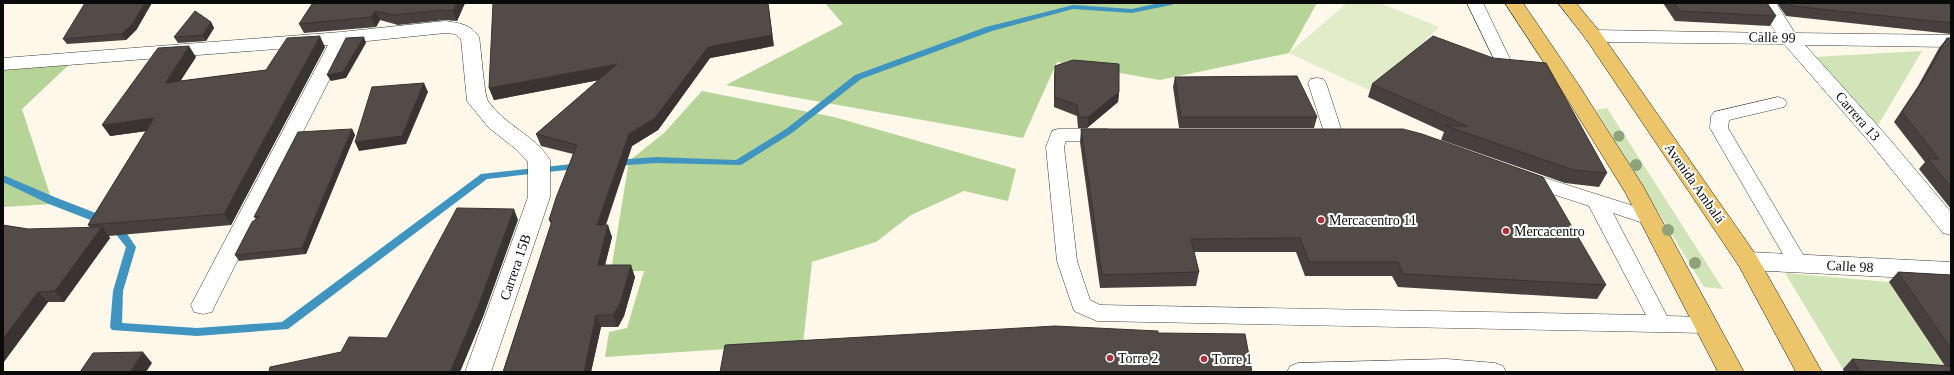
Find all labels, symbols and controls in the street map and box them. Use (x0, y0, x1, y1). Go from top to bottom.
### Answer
street label: Calle 99 (1748, 30, 1796, 45)
street label: Carrera 13 (1832, 89, 1883, 144)
street label: Avenida Ambalá (1662, 141, 1728, 226)
place label: Mercacentro 11 (1329, 213, 1417, 228)
marker: Mercacentro 11 (1316, 215, 1326, 225)
place label: Mercacentro (1514, 224, 1585, 239)
marker: Mercacentro (1501, 226, 1511, 236)
street label: Carrera 15B (497, 232, 534, 302)
street label: Calle 98 (1826, 258, 1874, 275)
place label: Torre 2 (1118, 351, 1159, 366)
place label: Torre 1 (1212, 352, 1253, 367)
marker: Torre 2 (1105, 353, 1115, 363)
marker: Torre 1 (1199, 354, 1209, 364)

